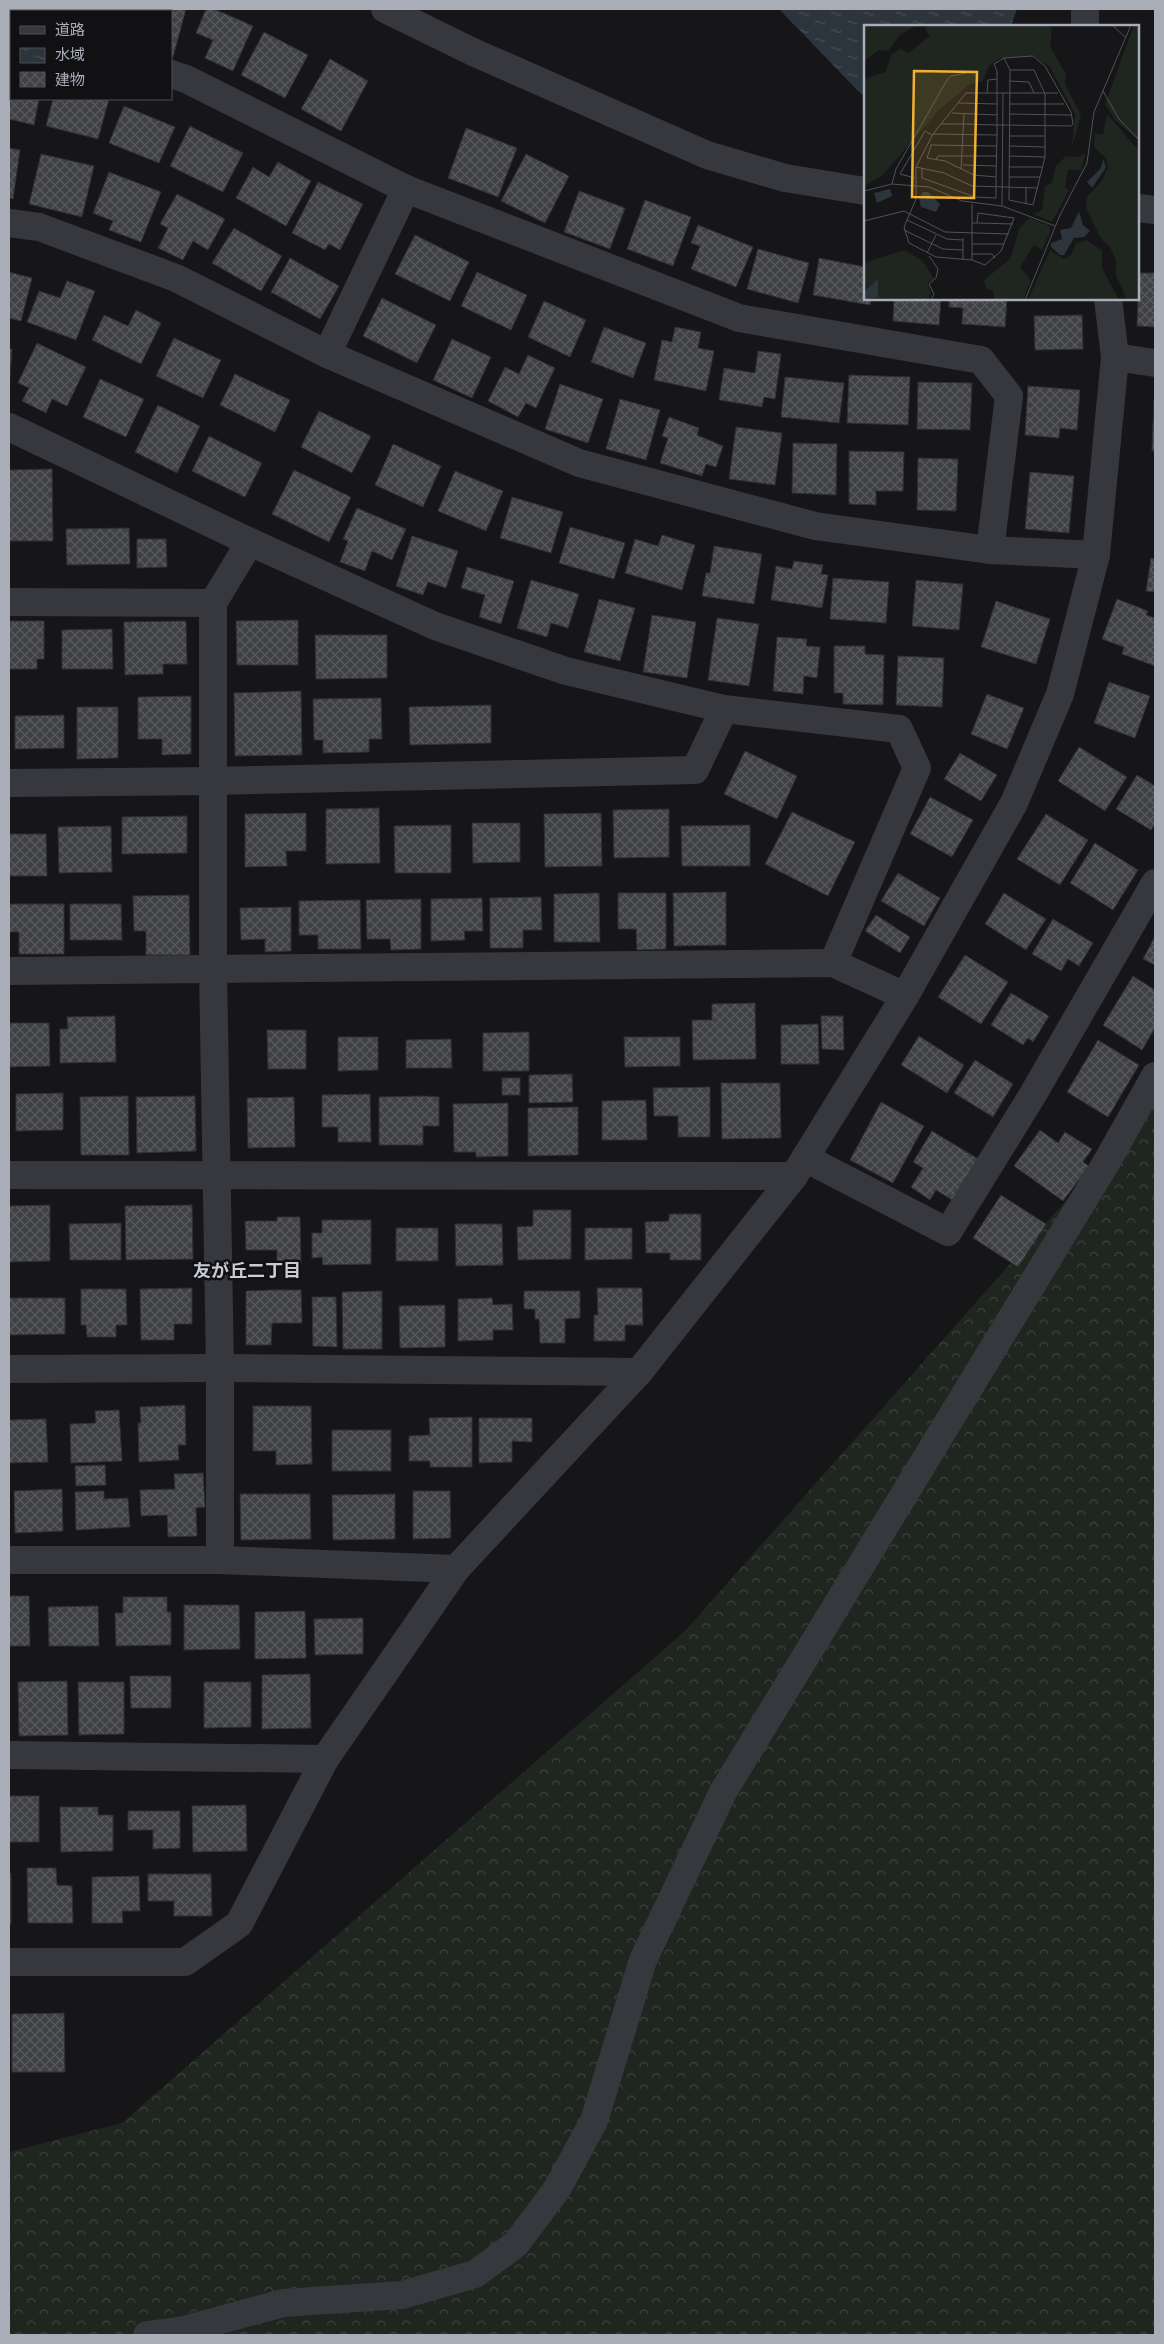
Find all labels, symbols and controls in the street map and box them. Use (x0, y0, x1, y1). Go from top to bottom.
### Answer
legend (10, 10, 172, 100)
text: 道路 (55, 20, 85, 41)
inset map (864, 25, 1139, 300)
text: 水域 (55, 45, 85, 66)
text: 建物 (55, 70, 85, 91)
district label: 友が丘二丁目 (193, 1259, 301, 1284)

